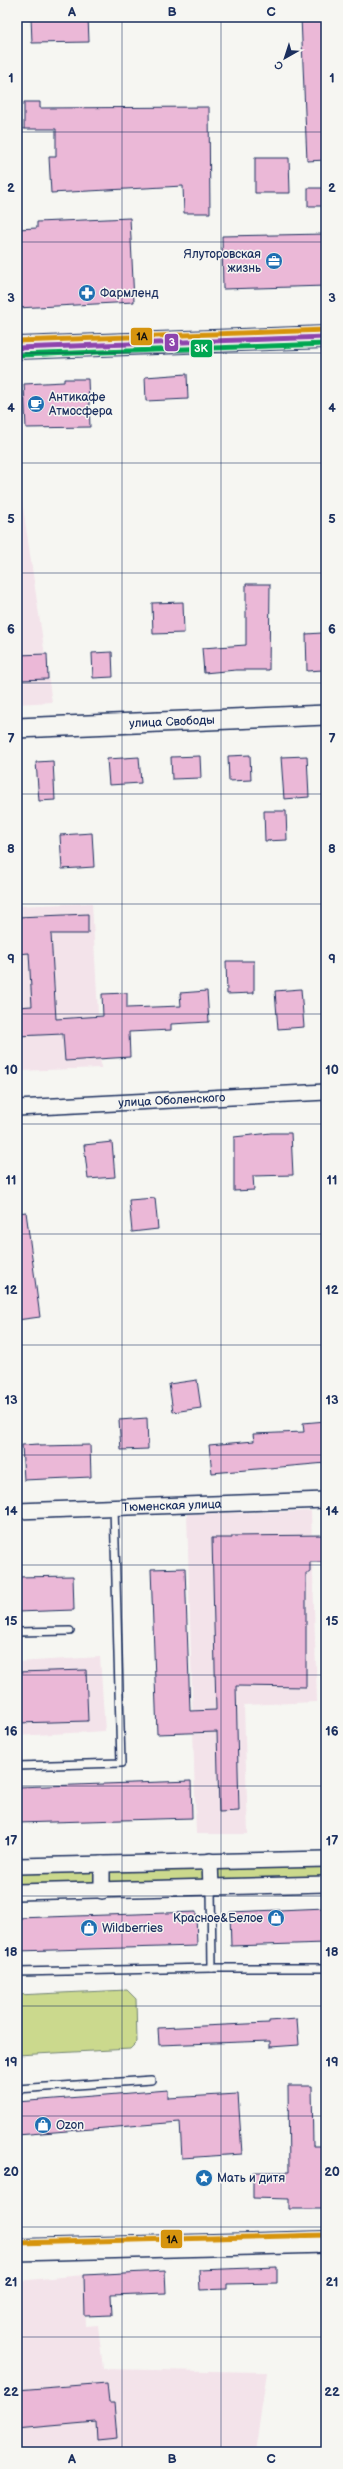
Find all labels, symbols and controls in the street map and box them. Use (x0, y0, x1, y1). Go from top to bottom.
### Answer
text: A (67, 4, 76, 20)
text: B (167, 4, 177, 20)
text: C (266, 4, 276, 20)
north arrow (265, 38, 305, 78)
text: С (272, 58, 286, 73)
text: 1 (8, 70, 14, 86)
text: 1 (329, 70, 335, 86)
text: 2 (7, 180, 15, 196)
text: 2 (328, 180, 336, 196)
place label: Ялуторовская жизнь (184, 247, 261, 276)
office icon: Ялуторовская жизнь (264, 251, 284, 271)
pharmacy icon: Фармленд (77, 283, 97, 303)
place label: Фармленд (100, 286, 159, 301)
text: 3 (7, 290, 15, 306)
text: 3 (328, 290, 336, 306)
line badge: 1А (130, 327, 153, 346)
text: 1А (136, 330, 148, 343)
line badge: 3 (164, 333, 179, 352)
text: 3 (169, 336, 176, 349)
line badge: 3К (190, 339, 213, 358)
text: 3К (194, 342, 209, 355)
place label: Антикафе Атмосфера (48, 390, 113, 419)
cafe icon: Антикафе Атмосфера (26, 394, 46, 414)
text: 4 (7, 400, 15, 416)
text: 4 (328, 400, 336, 416)
text: 5 (7, 511, 15, 527)
text: 5 (328, 511, 336, 527)
text: 6 (7, 621, 15, 637)
text: 6 (328, 621, 336, 637)
street label: улица Свободы (129, 713, 215, 731)
text: 7 (7, 731, 15, 747)
text: 7 (328, 731, 336, 747)
text: 8 (7, 841, 15, 857)
text: 8 (328, 841, 336, 857)
text: 9 (7, 951, 15, 967)
text: 9 (328, 951, 336, 967)
text: 10 (4, 1062, 18, 1078)
text: 10 (325, 1062, 339, 1078)
street label: улица Оболенского (118, 1090, 226, 1111)
text: 11 (6, 1172, 16, 1188)
text: 11 (327, 1172, 337, 1188)
text: 12 (4, 1282, 18, 1298)
text: 12 (325, 1282, 339, 1298)
text: 13 (4, 1392, 18, 1408)
text: 13 (325, 1392, 339, 1408)
street label: Тюменская улица (122, 1497, 222, 1515)
text: 14 (4, 1503, 18, 1519)
text: 14 (325, 1503, 339, 1519)
text: 15 (5, 1613, 18, 1629)
text: 15 (326, 1613, 339, 1629)
text: 16 (4, 1723, 18, 1739)
text: 16 (325, 1723, 339, 1739)
text: 17 (5, 1833, 17, 1849)
text: 17 (326, 1833, 338, 1849)
shop icon: Красное&Белое (266, 1908, 286, 1928)
place label: Красное&Белое (173, 1911, 263, 1926)
shop icon: Wildberries (79, 1918, 99, 1938)
place label: Wildberries (102, 1921, 163, 1936)
text: 18 (4, 1944, 18, 1960)
text: 18 (325, 1944, 339, 1960)
text: 19 (4, 2054, 18, 2070)
text: 19 (325, 2054, 339, 2070)
shop icon: Ozon (33, 2115, 53, 2135)
place label: Ozon (56, 2118, 84, 2133)
text: 20 (3, 2164, 19, 2180)
text: 20 (324, 2164, 340, 2180)
place icon: Мать и дитя (194, 2168, 214, 2188)
place label: Мать и дитя (217, 2171, 285, 2186)
line badge: 1А (160, 2229, 183, 2249)
text: 1А (166, 2233, 178, 2246)
text: 21 (5, 2274, 18, 2290)
text: 21 (326, 2274, 339, 2290)
text: 22 (3, 2384, 19, 2400)
text: 22 (324, 2384, 340, 2400)
text: A (67, 2451, 76, 2467)
text: B (167, 2451, 177, 2467)
text: C (266, 2451, 276, 2467)

